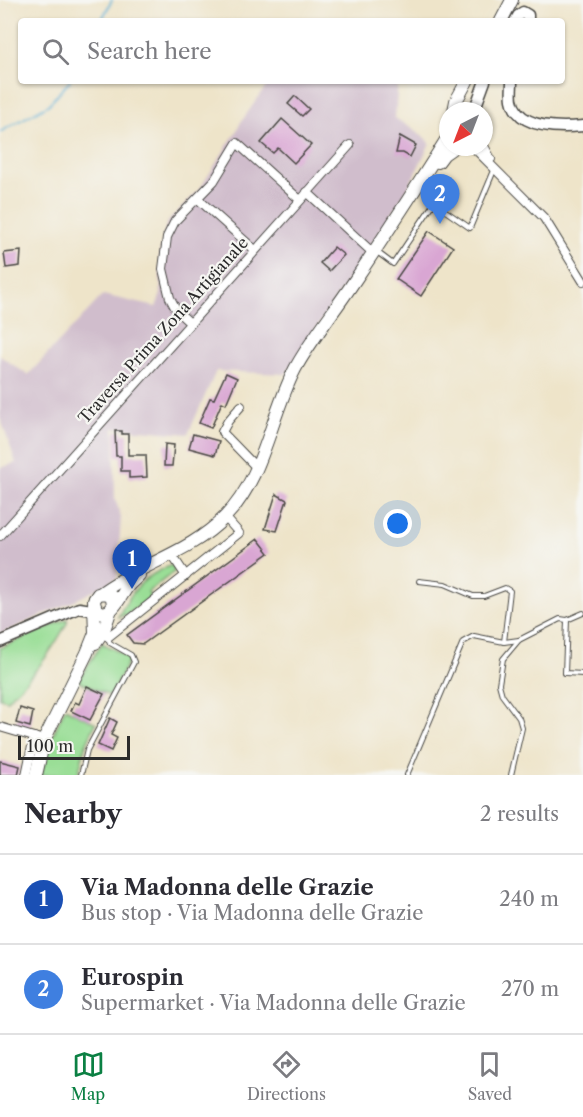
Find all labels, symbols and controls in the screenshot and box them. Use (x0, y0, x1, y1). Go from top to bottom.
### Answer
search box (18, 18, 565, 84)
icon: search (39, 35, 72, 68)
text: Search here (87, 38, 212, 65)
north arrow (439, 102, 493, 156)
pin: 2 (420, 174, 460, 224)
street label: Traversa Prima Zona Artigianale (74, 233, 252, 427)
your location (383, 509, 412, 538)
pin: 1 (112, 540, 152, 589)
scale bar (18, 733, 130, 760)
text: 100 m (27, 736, 73, 756)
text: Nearby (24, 798, 122, 830)
text: 2 results (480, 802, 559, 826)
text: Via Madonna delle Grazie (81, 874, 374, 901)
text: 1 (39, 887, 48, 911)
text: 240 m (499, 887, 559, 911)
text: Bus stop · Via Madonna delle Grazie (81, 901, 423, 925)
text: Eurospin (81, 964, 184, 991)
text: 2 (38, 977, 49, 1001)
text: 270 m (501, 977, 559, 1001)
text: Supermarket · Via Madonna delle Grazie (81, 991, 466, 1015)
tab: Map (71, 1048, 105, 1104)
tab: Directions (247, 1048, 326, 1104)
tab: Saved (468, 1048, 512, 1104)

